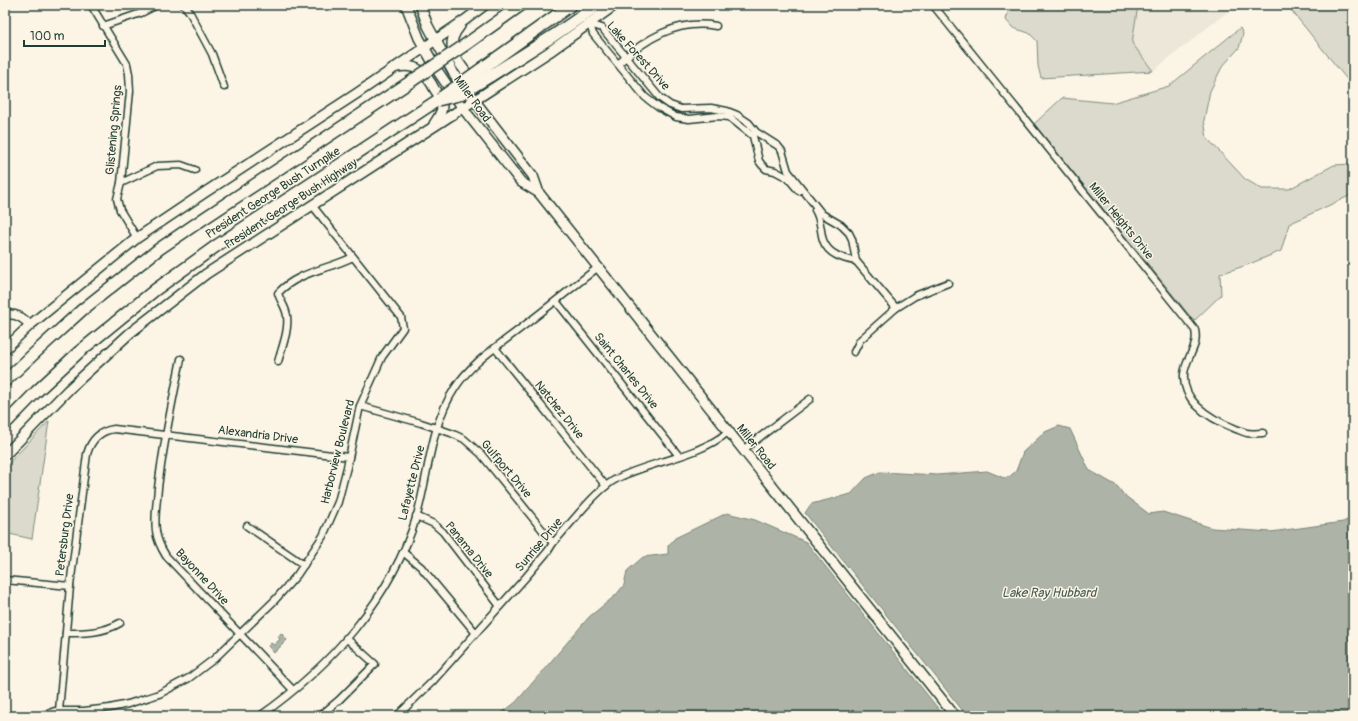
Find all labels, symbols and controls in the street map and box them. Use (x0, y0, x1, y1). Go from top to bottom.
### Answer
street label: Lake Forest Drive (603, 19, 673, 94)
scale bar (24, 22, 105, 48)
text: 100 m (30, 29, 65, 44)
street label: Miller Road (450, 73, 494, 125)
street label: Glistening Springs (103, 84, 125, 176)
street label: President George Bush Turnpike (203, 144, 343, 242)
street label: President George Bush Highway (222, 155, 360, 253)
street label: Miller Heights Drive (1085, 179, 1157, 263)
street label: Saint Charles Drive (591, 330, 661, 412)
street label: Natchez Drive (531, 378, 587, 442)
street label: Harborview Boulevard (318, 398, 358, 506)
street label: Miller Road (733, 421, 779, 473)
street label: Alexandria Drive (217, 423, 299, 447)
street label: Gulfport Drive (477, 437, 535, 501)
street label: Lafayette Drive (395, 444, 429, 522)
street label: Petersburg Drive (52, 493, 78, 577)
street label: Sunrise Drive (512, 515, 566, 575)
street label: Panama Drive (442, 519, 496, 581)
street label: Bayonne Drive (172, 546, 232, 608)
water label: Lake Ray Hubbard (1002, 585, 1098, 601)

